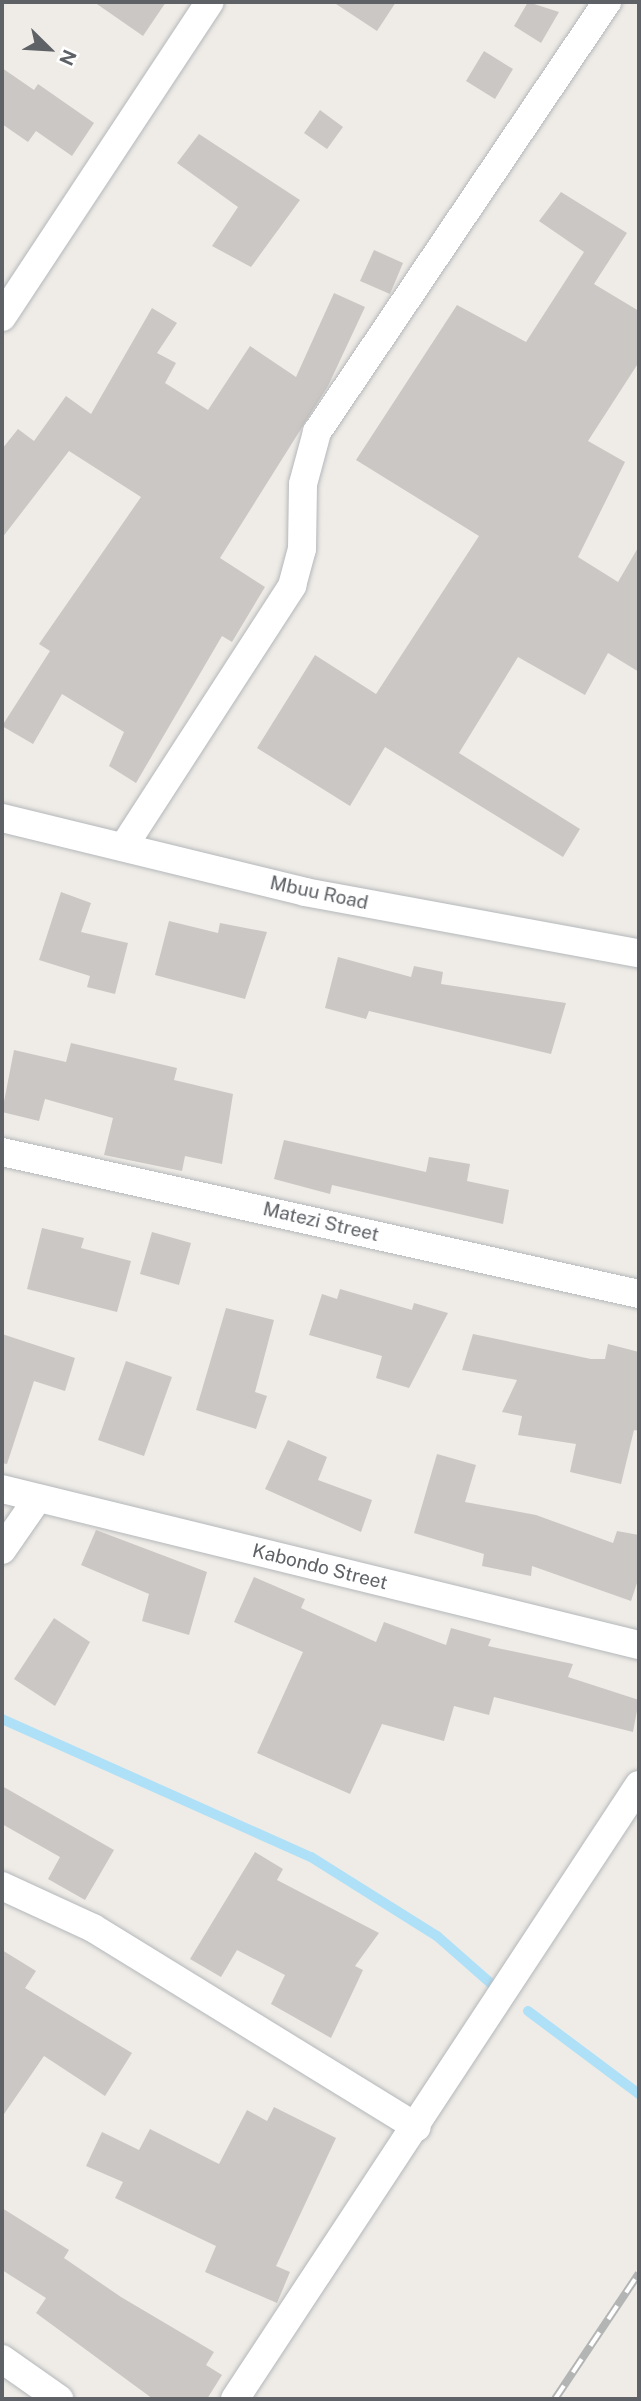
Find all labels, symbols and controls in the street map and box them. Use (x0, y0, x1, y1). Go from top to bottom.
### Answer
north arrow (14, 14, 84, 84)
text: N (55, 46, 81, 69)
street label: Mbuu Road (268, 871, 370, 915)
street label: Matezi Street (261, 1198, 381, 1246)
street label: Kabondo Street (250, 1539, 390, 1595)

